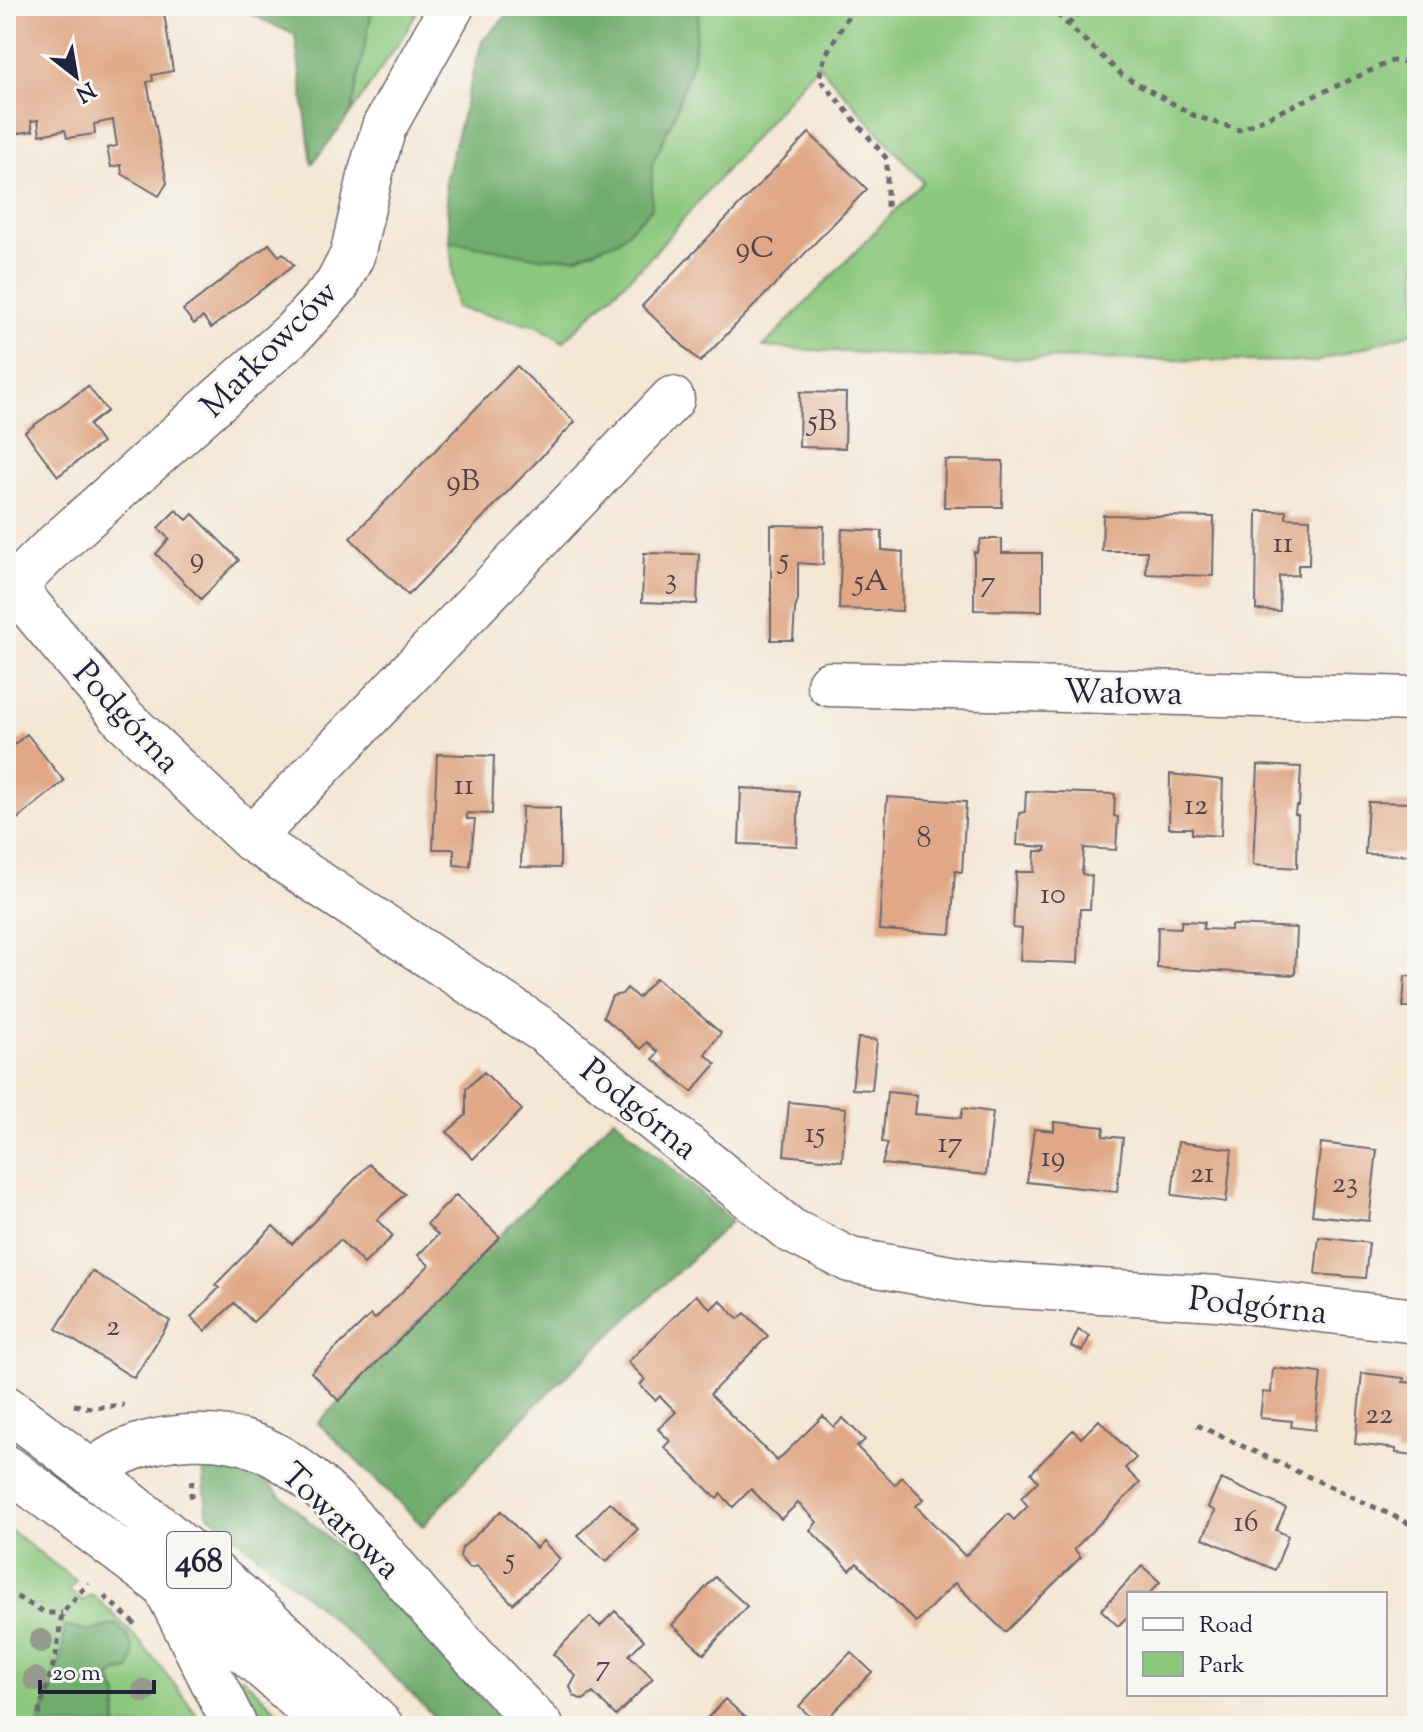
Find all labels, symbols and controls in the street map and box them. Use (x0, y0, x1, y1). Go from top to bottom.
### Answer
north arrow (36, 36, 116, 116)
text: N (69, 72, 101, 109)
house number: 9C (736, 228, 774, 271)
street label: Markowców (190, 270, 351, 431)
house number: 5B (805, 401, 837, 444)
house number: 9B (446, 461, 480, 504)
house number: 11 (1273, 523, 1293, 566)
house number: 9 (190, 538, 204, 581)
house number: 5 (777, 539, 789, 582)
house number: 3 (665, 559, 677, 602)
house number: 5A (852, 561, 888, 604)
house number: 7 (980, 562, 996, 605)
street label: Podgórna (60, 651, 191, 786)
street label: Wałowa (1063, 669, 1183, 720)
house number: 11 (454, 765, 474, 808)
house number: 12 (1184, 785, 1208, 828)
house number: 8 (917, 818, 932, 861)
house number: 10 (1040, 874, 1066, 917)
street label: Podgórna (568, 1048, 707, 1173)
house number: 15 (805, 1113, 825, 1156)
house number: 17 (937, 1123, 963, 1166)
house number: 19 (1041, 1137, 1065, 1180)
house number: 21 (1190, 1153, 1214, 1196)
house number: 23 (1332, 1163, 1358, 1206)
street label: Podgórna (1186, 1276, 1329, 1339)
house number: 2 (106, 1306, 120, 1349)
house number: 22 (1365, 1394, 1393, 1437)
street label: Towarowa (268, 1453, 411, 1592)
house number: 16 (1233, 1502, 1259, 1545)
road number: 468 (167, 1532, 231, 1588)
house number: 5 (503, 1539, 515, 1582)
legend (1127, 1592, 1387, 1696)
text: Road (1199, 1609, 1253, 1643)
scale bar (40, 1644, 154, 1694)
house number: 7 (595, 1646, 611, 1689)
text: Park (1199, 1649, 1245, 1683)
text: 20 m (52, 1657, 101, 1691)

